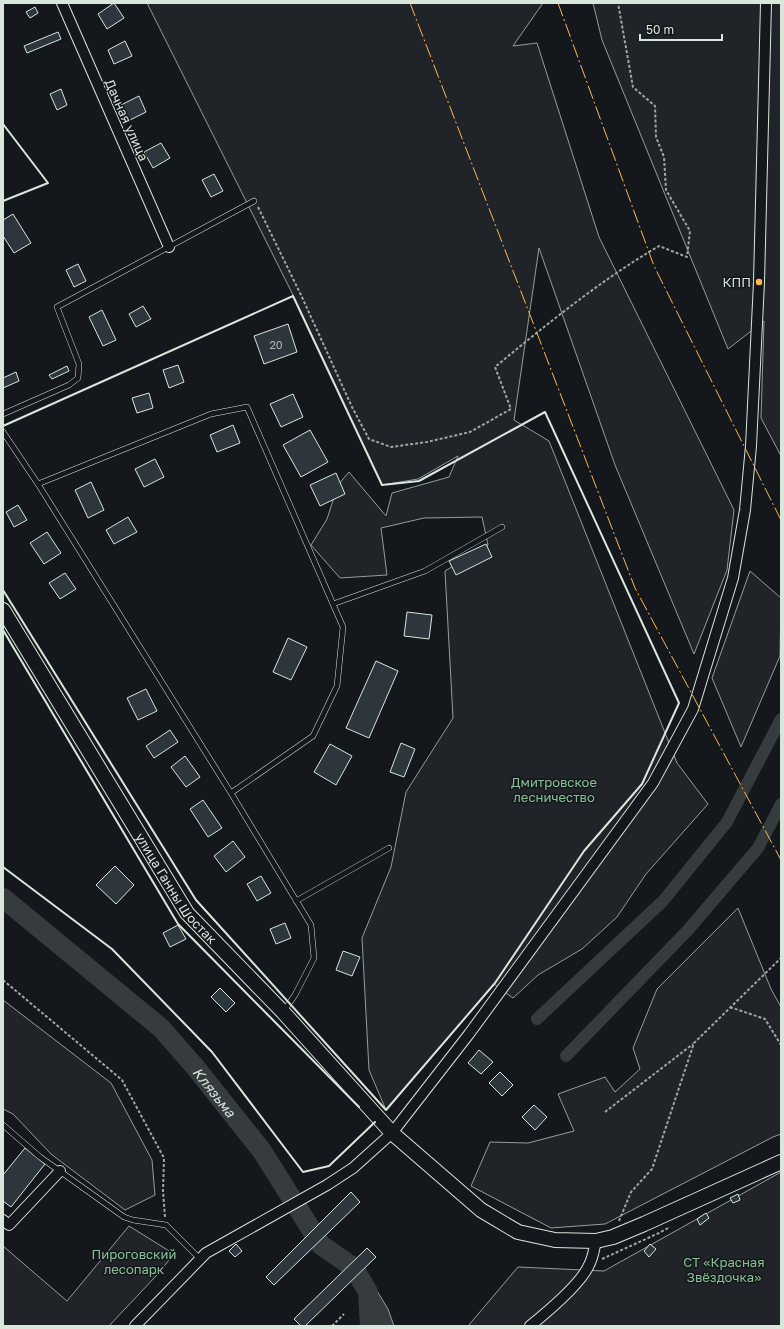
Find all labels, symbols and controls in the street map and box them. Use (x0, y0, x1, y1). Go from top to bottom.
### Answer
scale bar (640, 16, 722, 42)
text: 50 m (646, 22, 674, 37)
street label: Дачная улица (102, 77, 152, 163)
place label: КПП (722, 274, 751, 290)
marker: КПП (754, 277, 764, 287)
house number: 20 (269, 338, 283, 351)
park label: Дмитровское лесничество (511, 774, 597, 805)
street label: улица Ганны Шостак (132, 830, 221, 947)
water label: Клязьма (190, 1063, 241, 1121)
park label: Пироговский лесопарк (92, 1246, 176, 1277)
park label: СТ «Красная Звёздочка» (683, 1254, 765, 1285)

